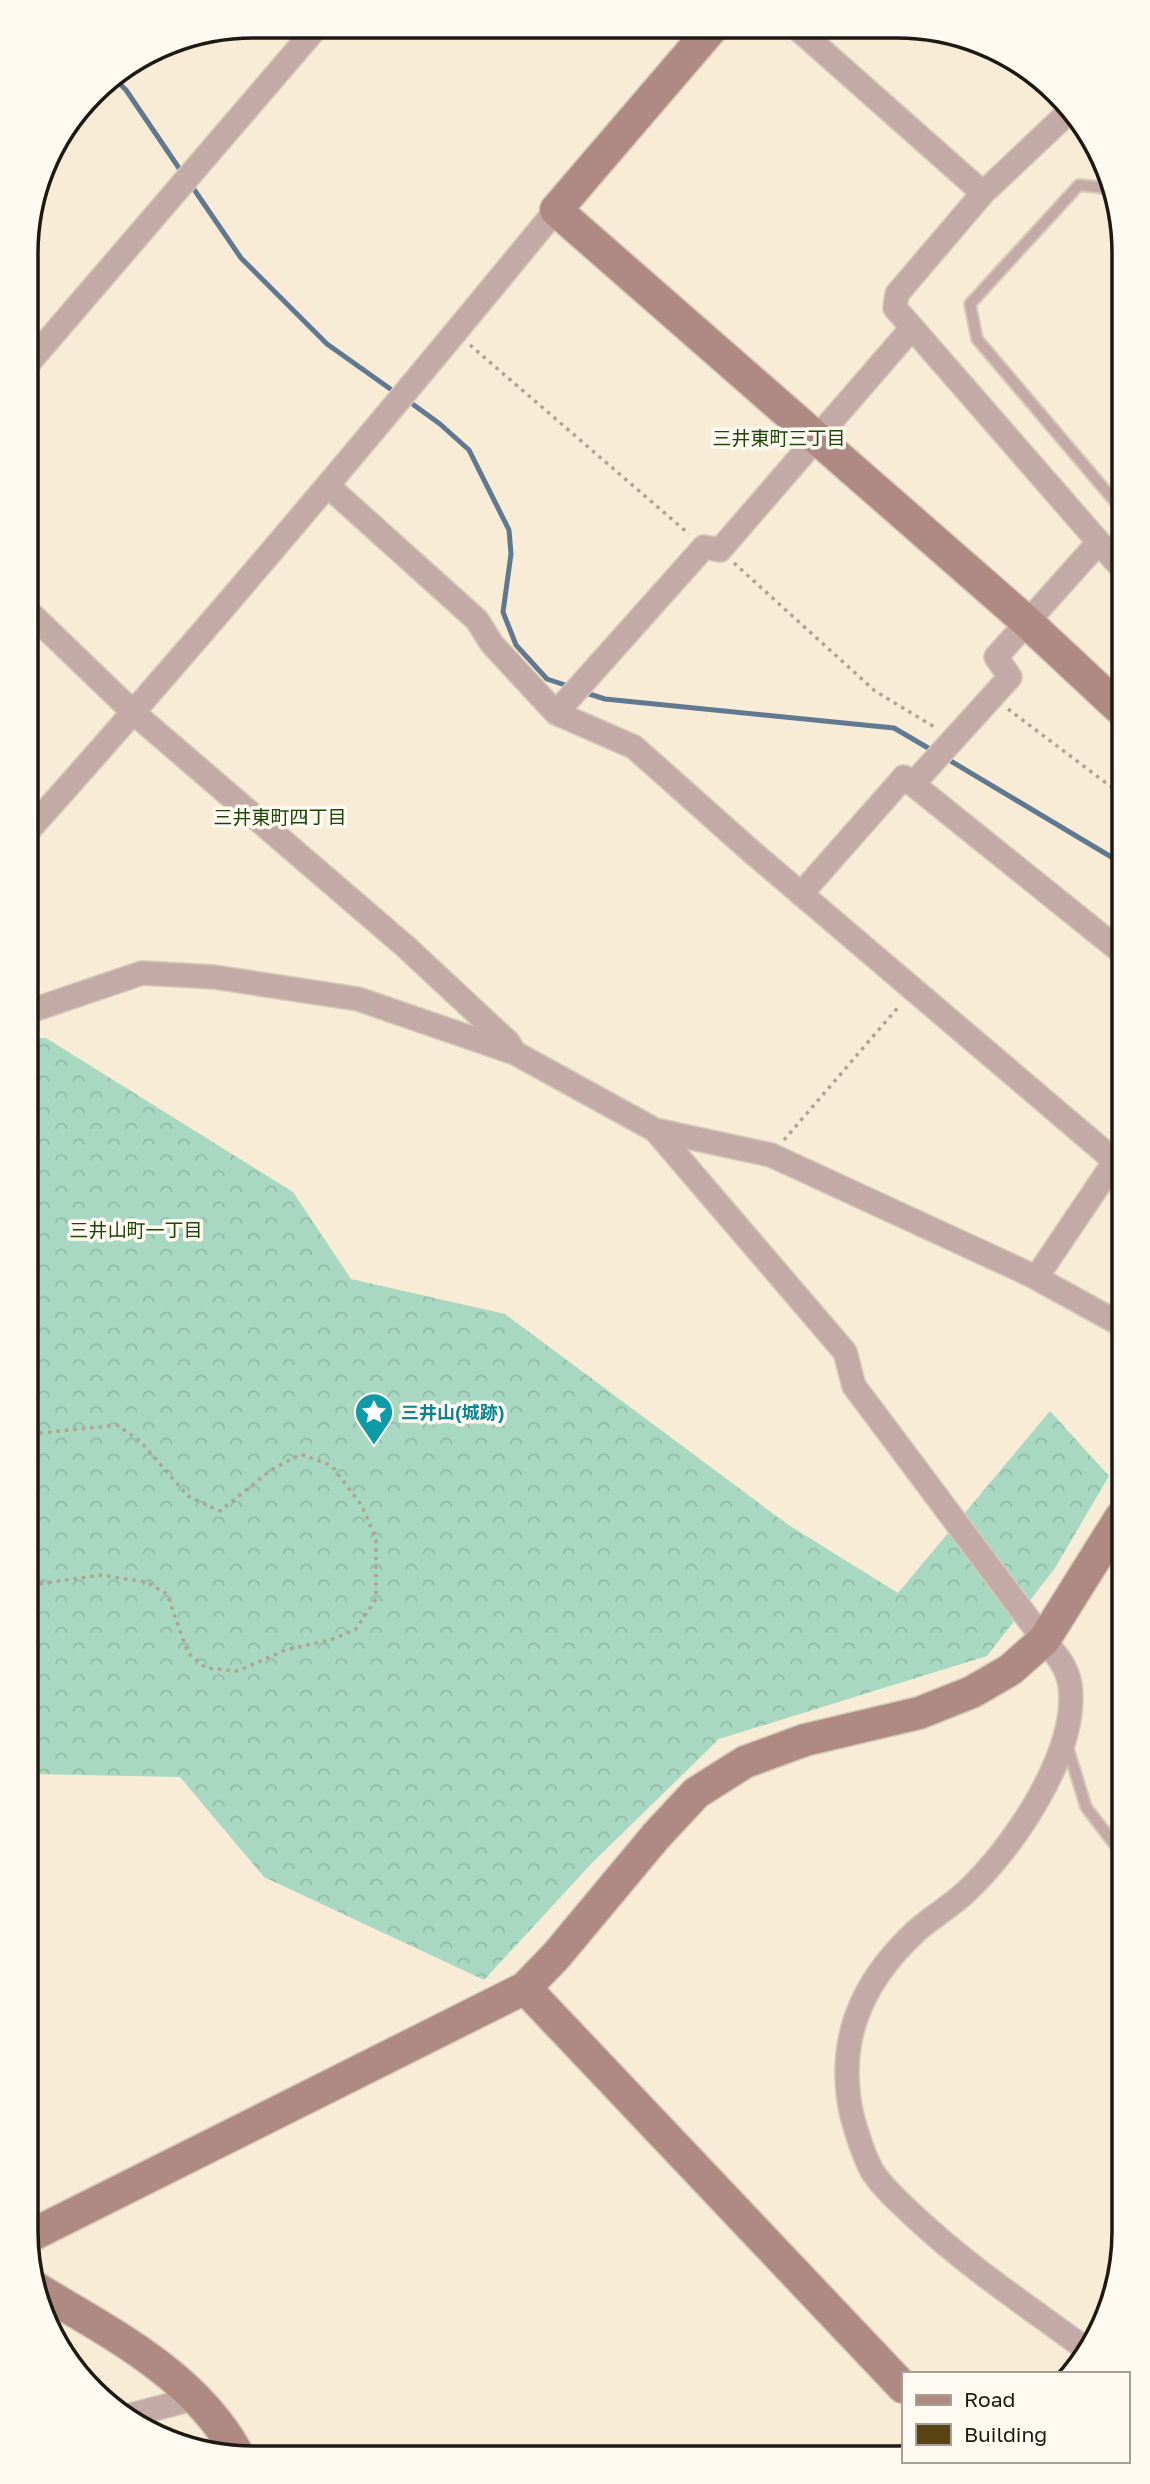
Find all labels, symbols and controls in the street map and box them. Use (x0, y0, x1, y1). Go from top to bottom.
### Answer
district label: 三井東町三丁目 (712, 426, 846, 449)
district label: 三井東町四丁目 (213, 805, 347, 828)
district label: 三井山町一丁目 (69, 1218, 203, 1241)
place icon: 三井山(城跡) (353, 1391, 395, 1446)
place label: 三井山(城跡) (401, 1401, 505, 1423)
legend (902, 2372, 1129, 2463)
text: Road (964, 2386, 1015, 2412)
text: Building (964, 2421, 1047, 2447)

